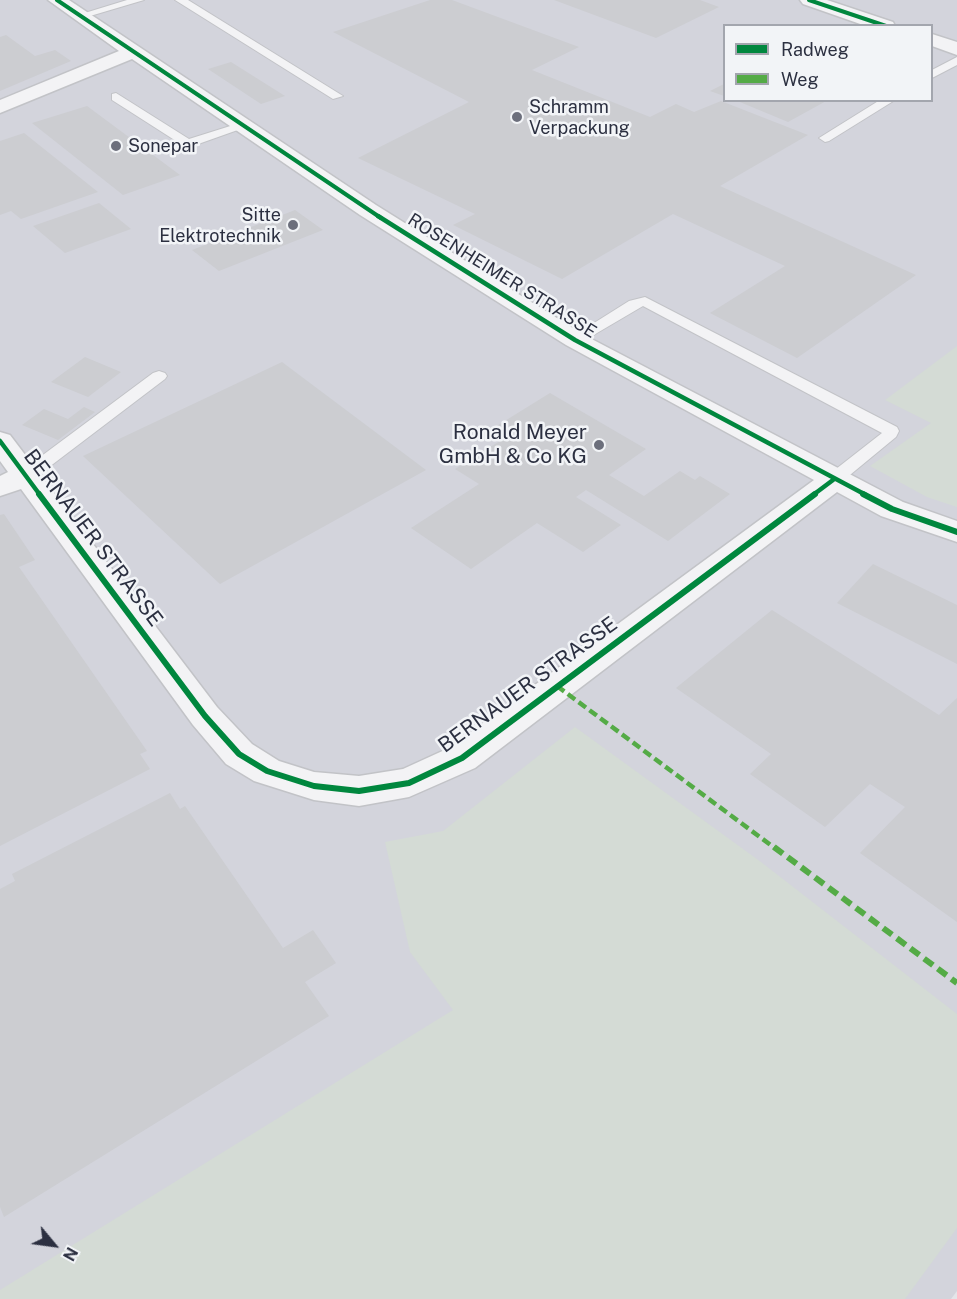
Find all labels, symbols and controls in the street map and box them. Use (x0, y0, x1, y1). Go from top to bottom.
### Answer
legend (723, 24, 933, 102)
text: Radweg (781, 39, 849, 60)
text: Weg (781, 69, 819, 90)
place label: Schramm Verpackung (529, 96, 630, 138)
marker: Schramm Verpackung (510, 110, 524, 124)
place label: Sonepar (128, 135, 198, 157)
marker: Sonepar (109, 139, 123, 153)
place label: Sitte Elektrotechnik (159, 204, 281, 246)
street label: ROSENHEIMER STRASSE (404, 209, 600, 343)
marker: Sitte Elektrotechnik (286, 218, 300, 232)
place label: Ronald Meyer GmbH & Co KG (439, 420, 587, 470)
marker: Ronald Meyer GmbH & Co KG (592, 438, 606, 452)
street label: BERNAUER STRASSE (18, 445, 168, 631)
street label: BERNAUER STRASSE (434, 612, 622, 758)
north arrow (24, 1215, 84, 1275)
text: N (59, 1244, 82, 1264)

